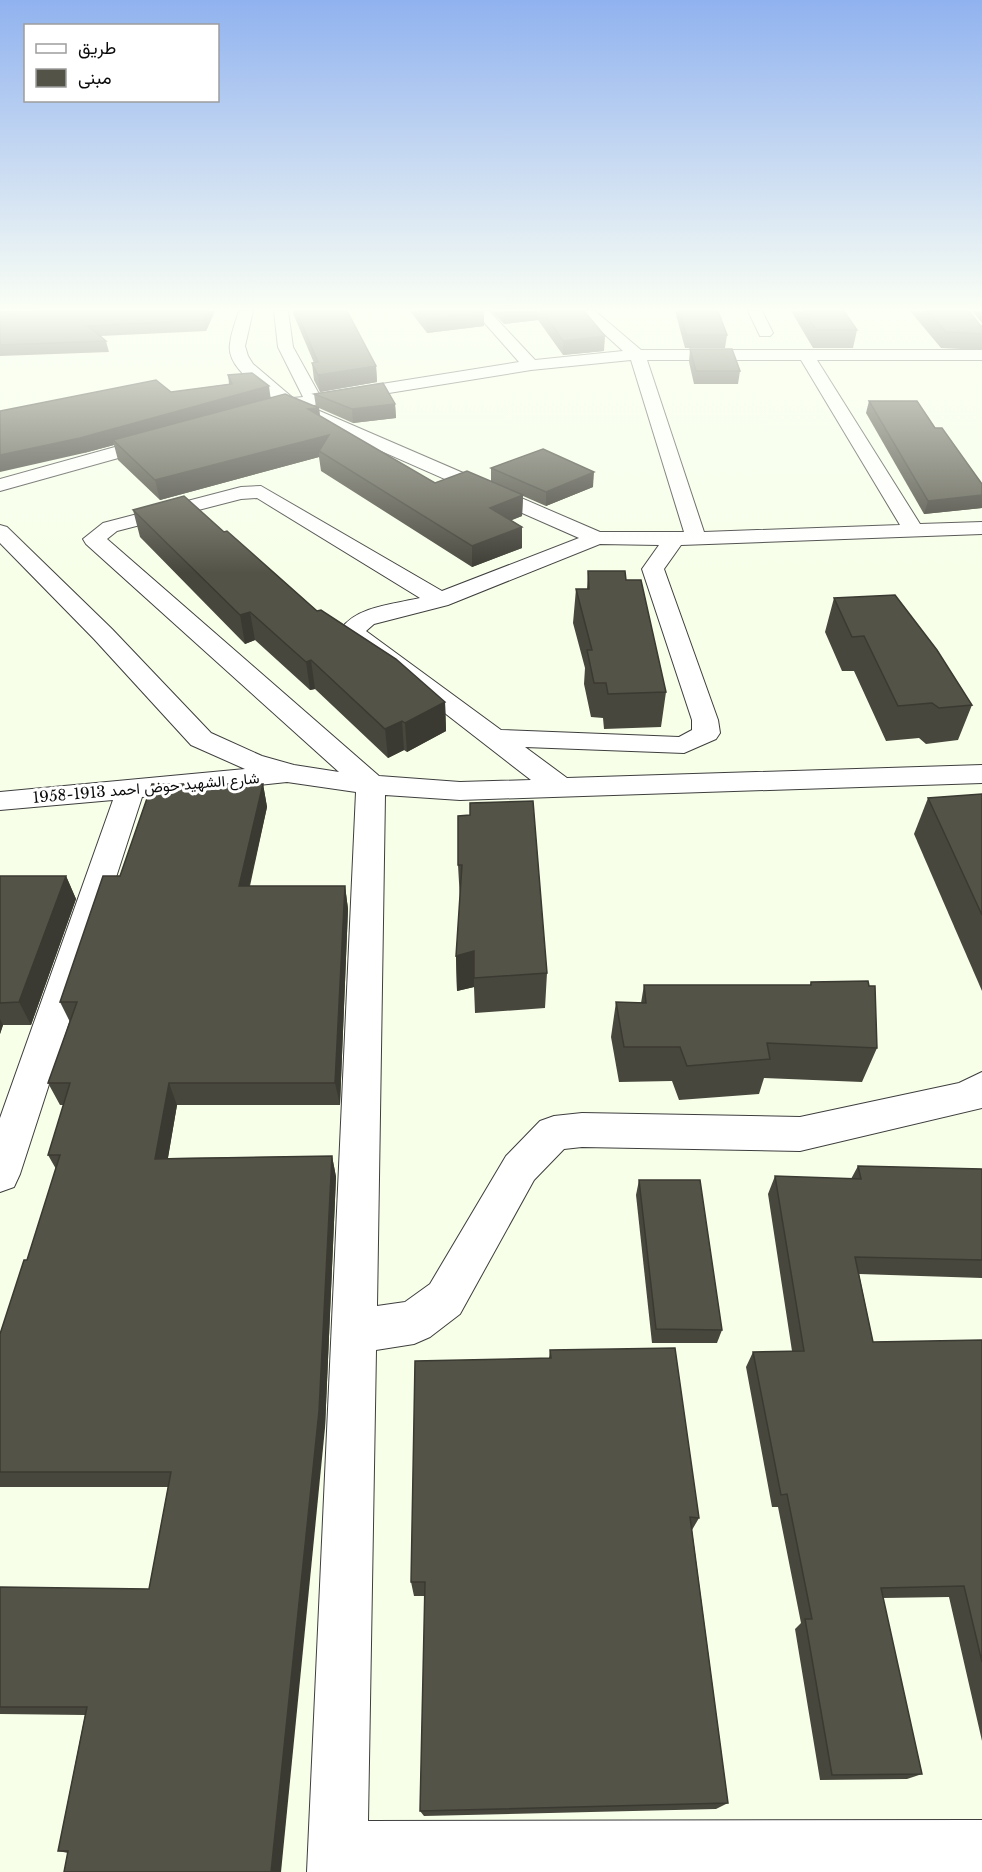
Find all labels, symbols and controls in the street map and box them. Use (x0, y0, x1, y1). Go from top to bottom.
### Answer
legend (24, 24, 219, 102)
text: طريق (78, 37, 116, 59)
text: مبنى (78, 67, 112, 89)
street label: شارع الشهيد حوض احمد 1913-1958 (32, 768, 260, 809)

